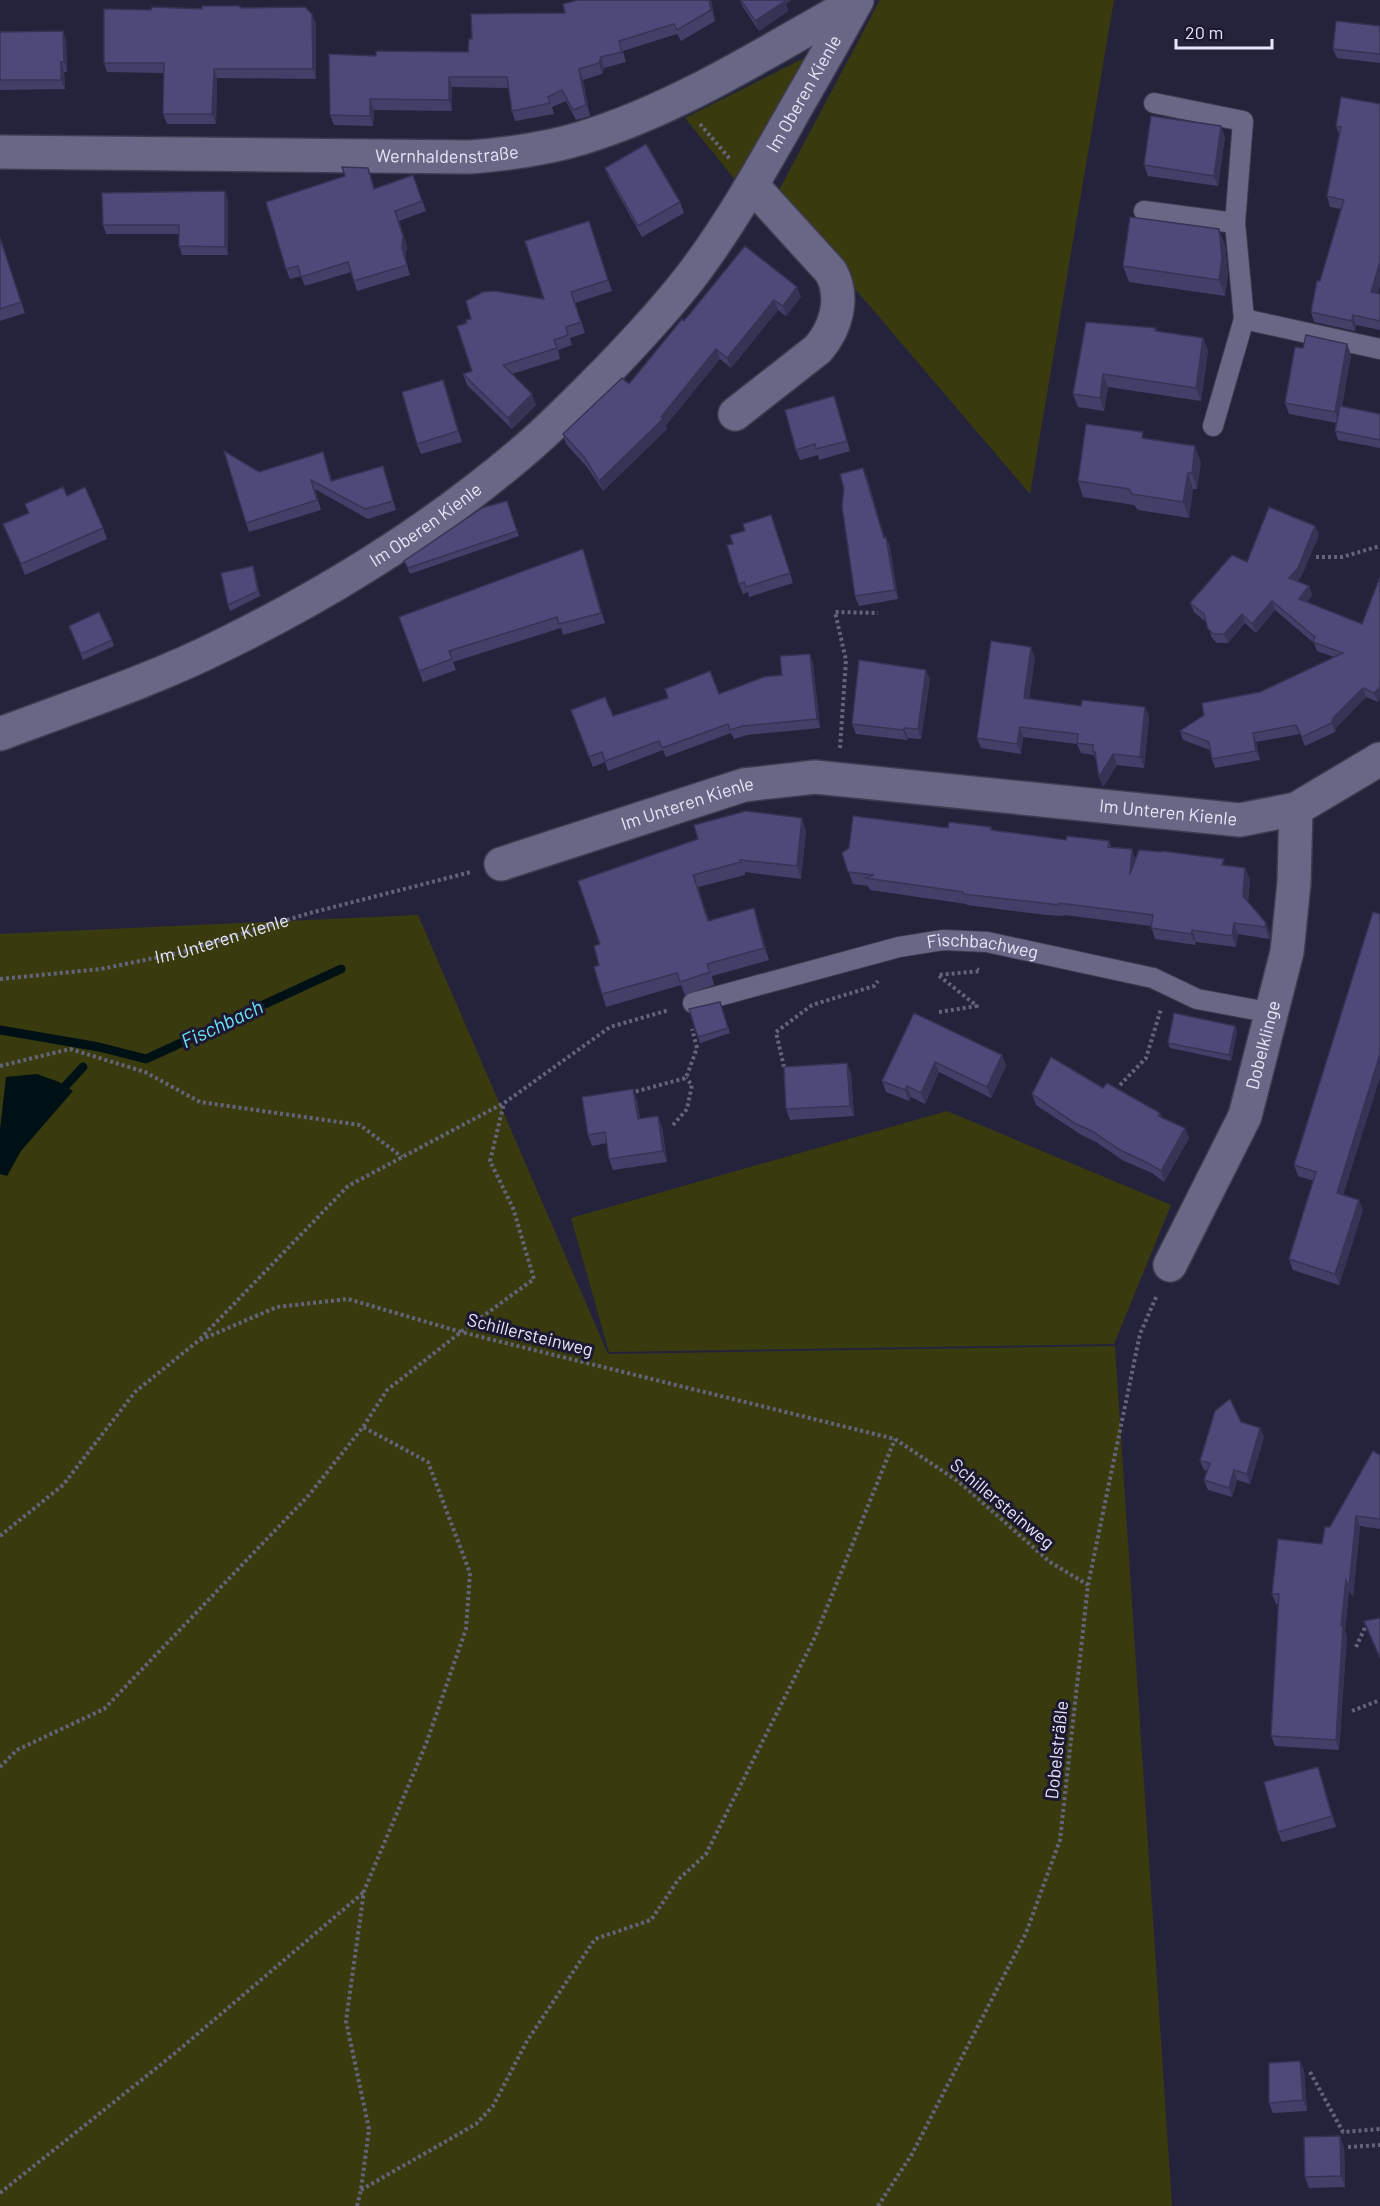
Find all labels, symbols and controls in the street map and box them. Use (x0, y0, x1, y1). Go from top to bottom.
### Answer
scale bar (1176, 12, 1272, 50)
text: 20 m (1185, 21, 1223, 43)
street label: Im Oberen Kienle (761, 31, 845, 156)
street label: Wernhaldenstraße (375, 140, 520, 167)
street label: Im Oberen Kienle (365, 478, 485, 571)
street label: Im Unteren Kienle (618, 772, 755, 834)
street label: Im Unteren Kienle (1098, 794, 1238, 830)
street label: Im Unteren Kienle (153, 908, 291, 968)
street label: Fischbachweg (925, 928, 1041, 963)
water label: Fischbach (177, 994, 266, 1052)
street label: Dobelklinge (1240, 998, 1284, 1092)
street label: Schillersteinweg (465, 1308, 596, 1360)
street label: Schillersteinweg (946, 1453, 1059, 1553)
street label: Dobelsträßle (1040, 1700, 1072, 1800)

